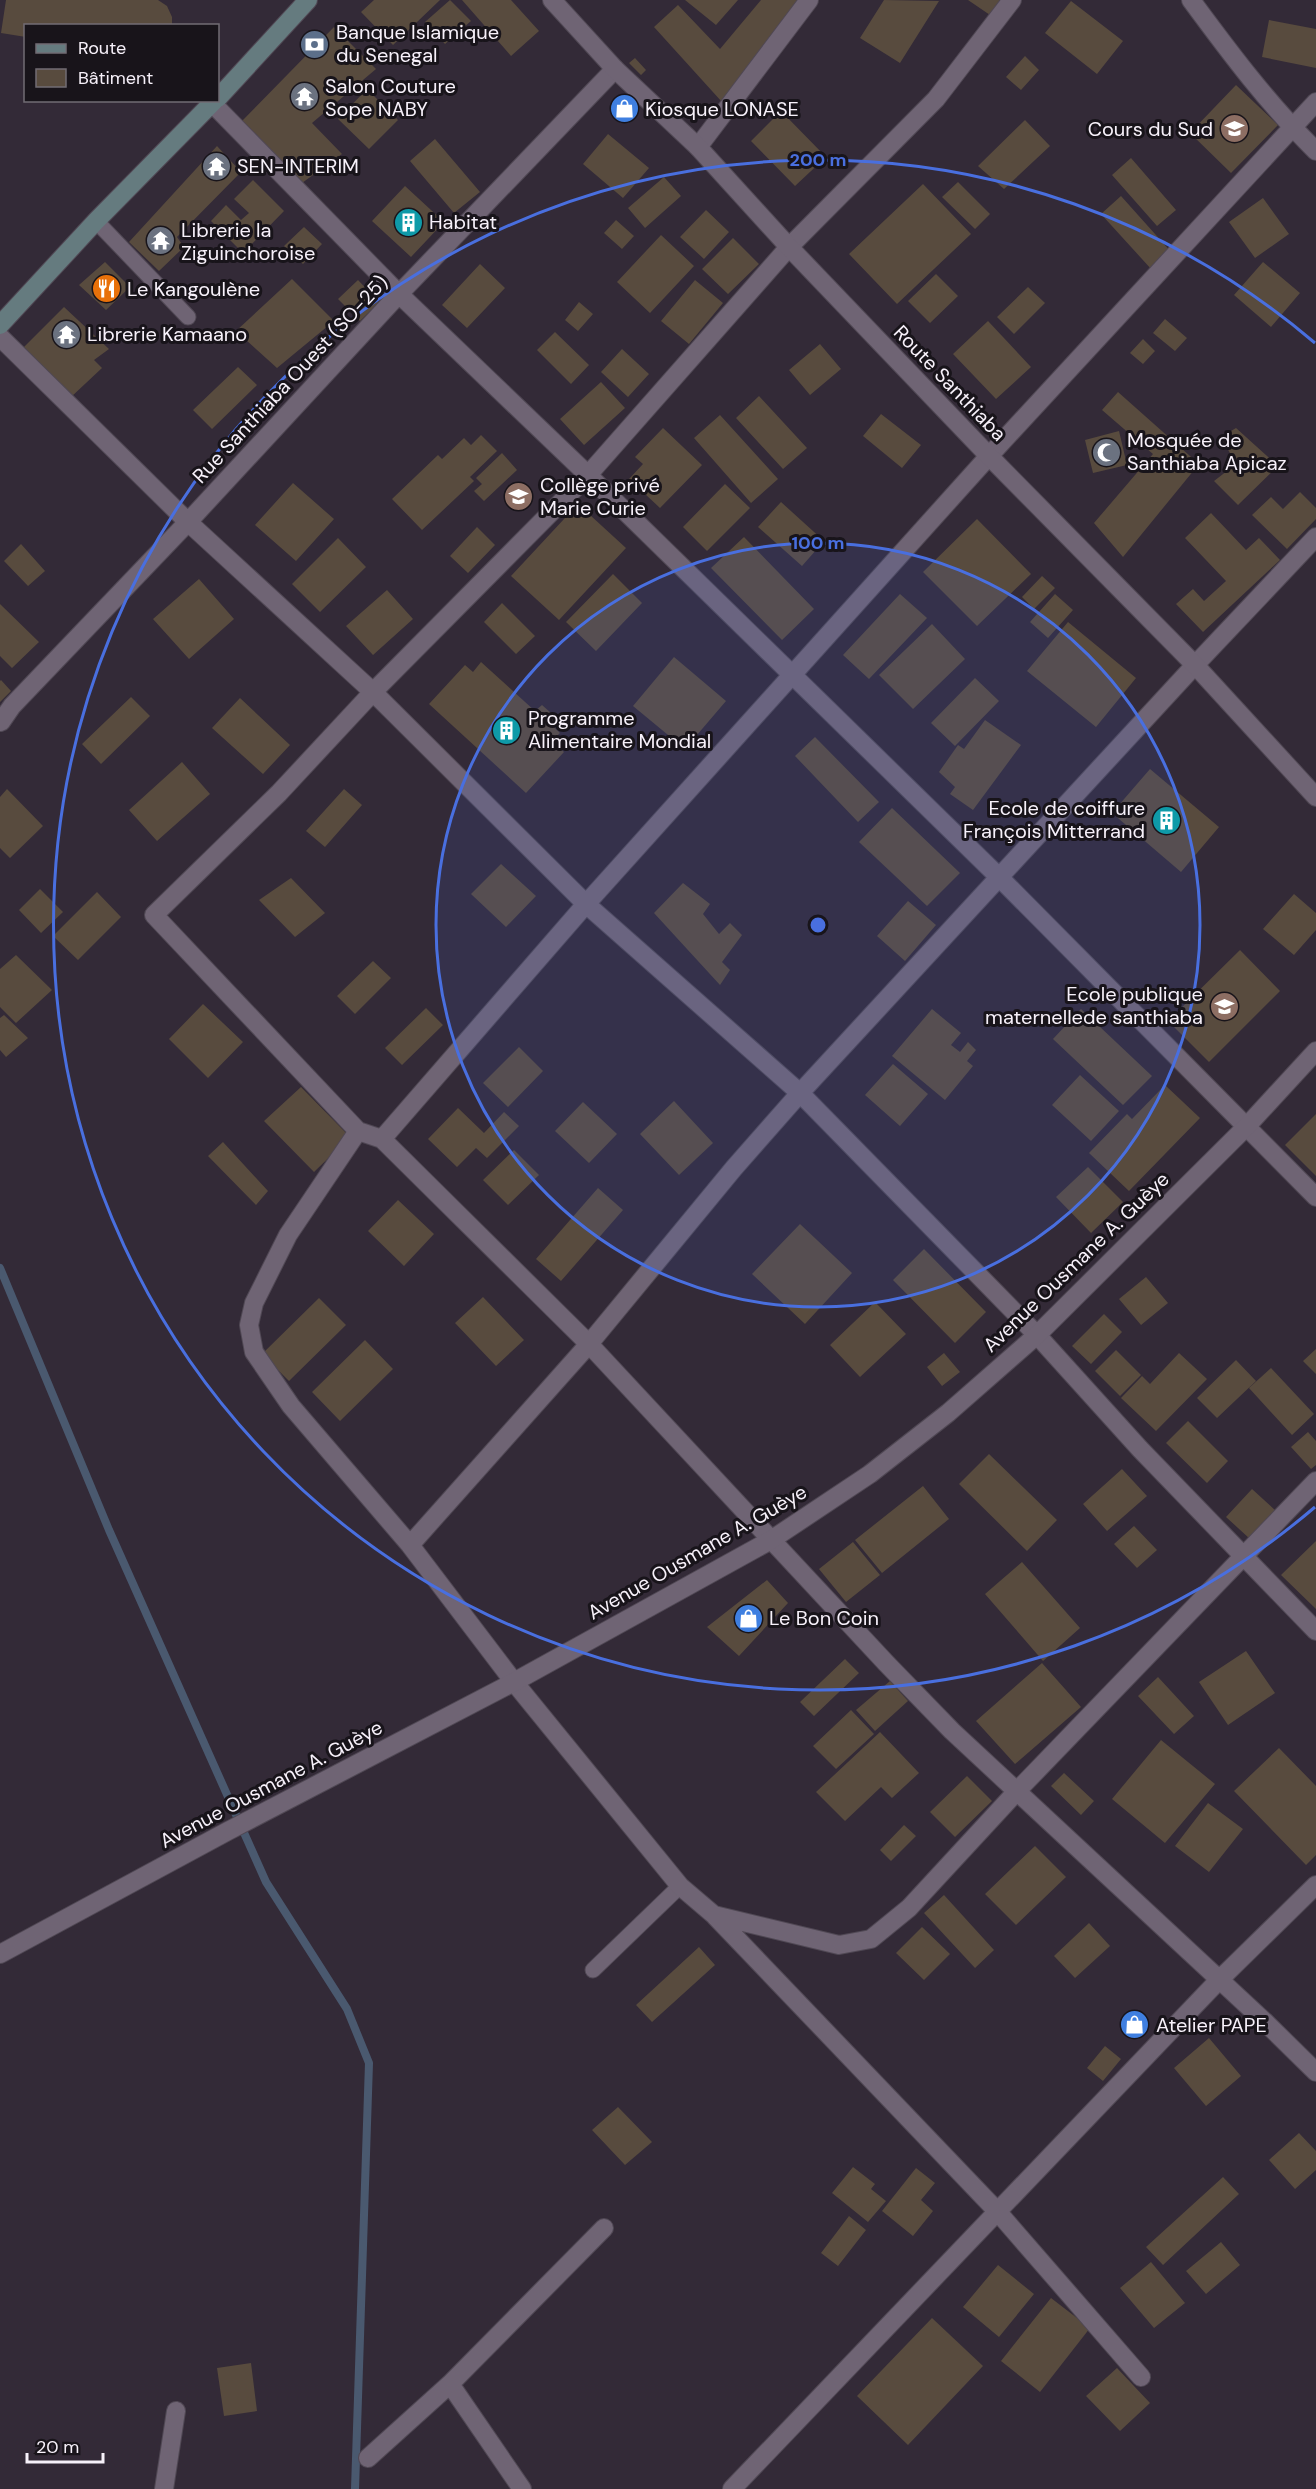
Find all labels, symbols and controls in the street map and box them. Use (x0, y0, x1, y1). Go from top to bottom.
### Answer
place label: Banque Islamique du Senegal (336, 19, 499, 68)
legend (24, 24, 219, 102)
bank icon: Banque Islamique du Senegal (299, 28, 331, 60)
text: Route (78, 36, 126, 60)
text: Bâtiment (78, 66, 153, 90)
place label: Salon Couture Sope NABY (325, 73, 456, 122)
temple icon: Salon Couture Sope NABY (288, 81, 320, 113)
shop icon: Kiosque LONASE (608, 93, 640, 125)
place label: Kiosque LONASE (645, 96, 799, 122)
school or university icon: Cours du Sud (1218, 113, 1250, 145)
place label: Cours du Sud (1088, 116, 1213, 142)
text: 200 m (790, 148, 846, 172)
temple icon: SEN-INTERIM (200, 150, 232, 182)
place label: SEN-INTERIM (237, 153, 359, 179)
building icon: Habitat (392, 206, 424, 238)
place label: Habitat (429, 209, 497, 235)
place label: Librerie la Ziguinchoroise (181, 217, 315, 266)
temple icon: Librerie la Ziguinchoroise (144, 225, 176, 257)
street label: Rue Santhiaba Ouest (SO-25) (187, 269, 393, 489)
restaurant icon: Le Kangoulène (90, 273, 122, 305)
place label: Le Kangoulène (127, 276, 260, 302)
temple icon: Librerie Kamaano (50, 318, 82, 350)
street label: Route Santhiaba (888, 320, 1012, 446)
place label: Librerie Kamaano (87, 321, 247, 347)
place label: Mosquée de Santhiaba Apicaz (1127, 427, 1287, 476)
mosque icon: Mosquée de Santhiaba Apicaz (1090, 436, 1122, 468)
place label: Collège privé Marie Curie (540, 472, 660, 521)
school or university icon: Collège privé Marie Curie (503, 481, 535, 513)
text: 100 m (791, 531, 845, 555)
place label: Programme Alimentaire Mondial (528, 705, 711, 754)
building icon: Programme Alimentaire Mondial (491, 714, 523, 746)
place label: Ecole de coiffure François Mitterrand (963, 795, 1145, 844)
building icon: Ecole de coiffure François Mitterrand (1150, 804, 1182, 836)
centre of rings (808, 915, 828, 935)
place label: Ecole publique maternellede santhiaba (985, 981, 1203, 1030)
school or university icon: Ecole publique maternellede santhiaba (1208, 990, 1240, 1022)
street label: Avenue Ousmane A. Guèye (977, 1166, 1175, 1358)
street label: Avenue Ousmane A. Guèye (583, 1479, 811, 1625)
shop icon: Le Bon Coin (732, 1602, 764, 1634)
place label: Le Bon Coin (769, 1605, 879, 1631)
street label: Avenue Ousmane A. Guèye (155, 1714, 387, 1854)
shop icon: Atelier PAPE (1119, 2009, 1151, 2041)
place label: Atelier PAPE (1156, 2012, 1267, 2038)
scale bar (27, 2426, 104, 2464)
text: 20 m (36, 2435, 79, 2459)

